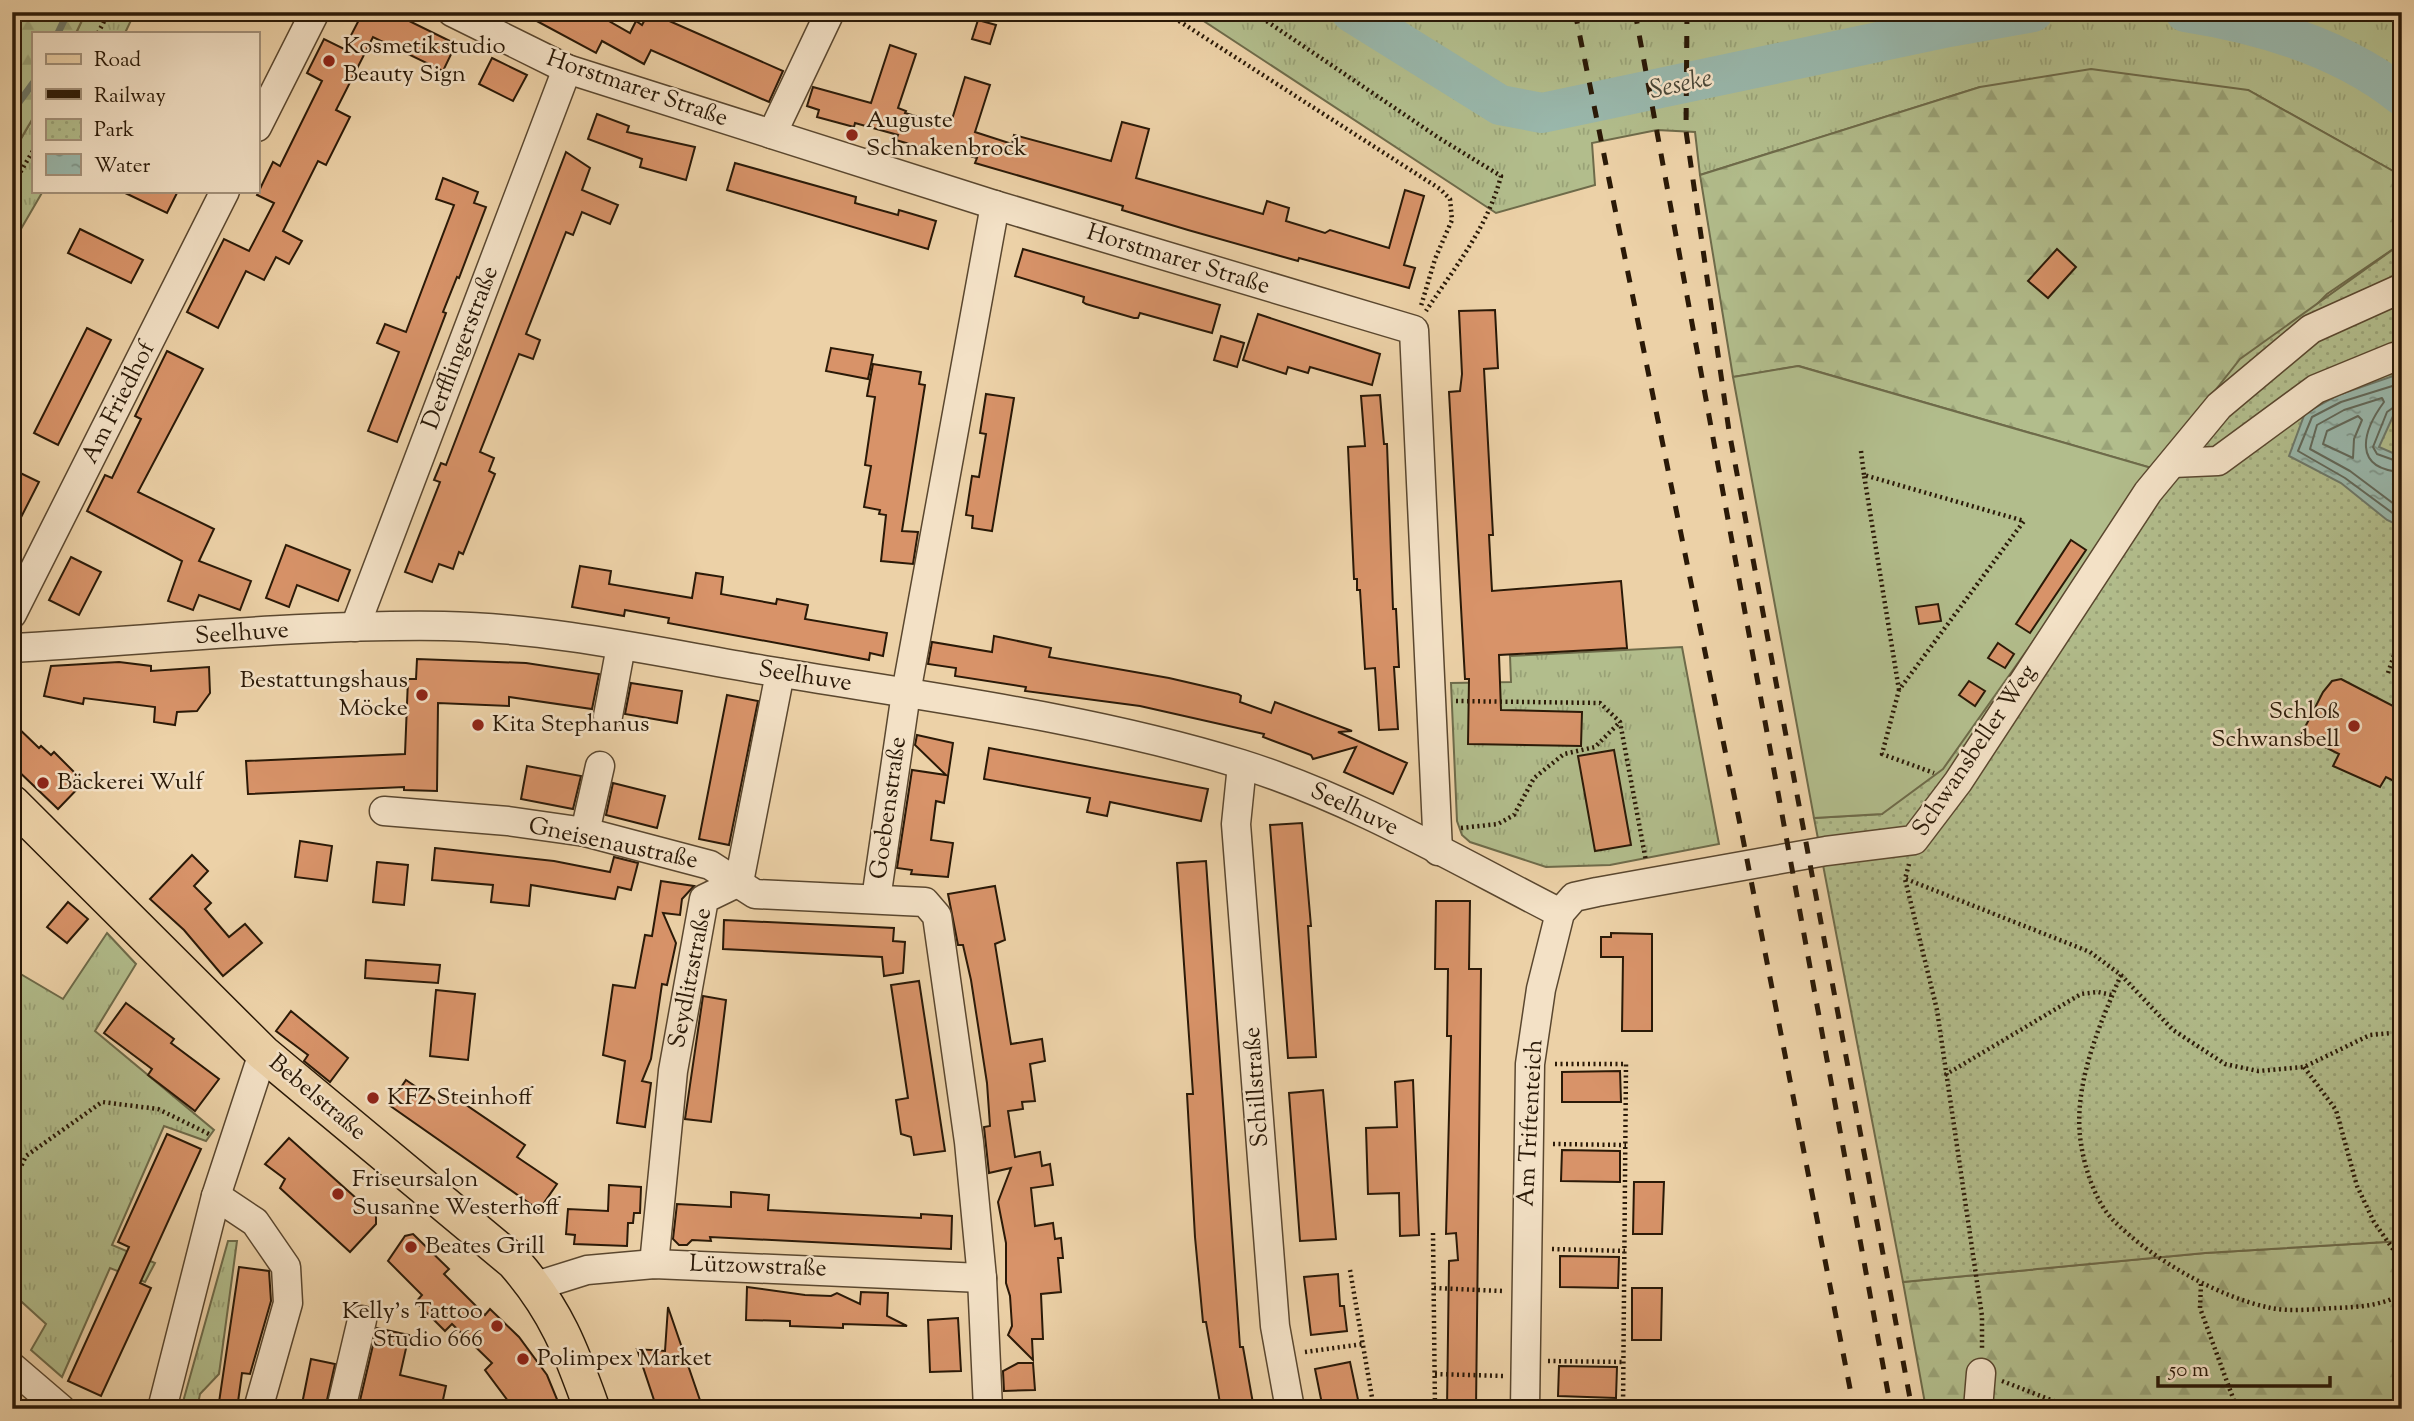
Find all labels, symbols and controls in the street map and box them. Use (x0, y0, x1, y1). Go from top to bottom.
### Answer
place label: Kosmetikstudio Beauty Sign (343, 30, 506, 92)
legend (32, 32, 259, 192)
street label: Horstmarer Straße (542, 42, 732, 136)
text: Road (94, 46, 141, 76)
marker: Kosmetikstudio Beauty Sign (321, 53, 337, 69)
water label: Seseke (1646, 60, 1716, 110)
text: Railway (94, 82, 166, 112)
place label: Auguste Schnakenbrock (866, 104, 1027, 166)
text: Park (94, 116, 135, 146)
marker: Auguste Schnakenbrock (844, 127, 860, 143)
text: Water (94, 152, 151, 182)
street label: Horstmarer Straße (1082, 216, 1274, 304)
street label: Derfflingerstraße (414, 261, 508, 435)
street label: Am Friedhof (74, 334, 165, 470)
street label: Seelhuve (194, 614, 290, 654)
street label: Seelhuve (756, 653, 854, 701)
street label: Schwansbeller Weg (1905, 658, 2045, 844)
place label: Bestattungshaus Möcke (240, 664, 408, 726)
marker: Bestattungshaus Möcke (414, 687, 430, 703)
place label: Schloß Schwansbell (2211, 695, 2340, 757)
place label: Kita Stephanus (492, 708, 649, 742)
marker: Kita Stephanus (470, 717, 486, 733)
marker: Schloß Schwansbell (2346, 718, 2362, 734)
street label: Goebenstraße (862, 734, 916, 882)
place label: Bäckerei Wulf (57, 766, 205, 800)
marker: Bäckerei Wulf (35, 775, 51, 791)
street label: Seelhuve (1304, 775, 1404, 845)
street label: Gneisenaustraße (525, 809, 701, 879)
street label: Seydlitzstraße (661, 905, 721, 1051)
street label: Schillstraße (1236, 1026, 1278, 1148)
street label: Am Triftenteich (1510, 1038, 1552, 1208)
street label: Bebelstraße (261, 1047, 373, 1149)
place label: KFZ Steinhoff (387, 1081, 534, 1115)
marker: KFZ Steinhoff (365, 1090, 381, 1106)
place label: Friseursalon Susanne Westerhoff (352, 1163, 561, 1225)
marker: Friseursalon Susanne Westerhoff (330, 1186, 346, 1202)
place label: Beates Grill (425, 1230, 545, 1264)
marker: Beates Grill (403, 1239, 419, 1255)
street label: Lützowstraße (689, 1248, 827, 1286)
place label: Kelly's Tattoo Studio 666 (342, 1295, 483, 1357)
marker: Kelly's Tattoo Studio 666 (489, 1318, 505, 1334)
place label: Polimpex Market (537, 1342, 712, 1376)
scale bar (2158, 1344, 2330, 1388)
marker: Polimpex Market (515, 1351, 531, 1367)
text: 50 m (2168, 1356, 2209, 1386)

